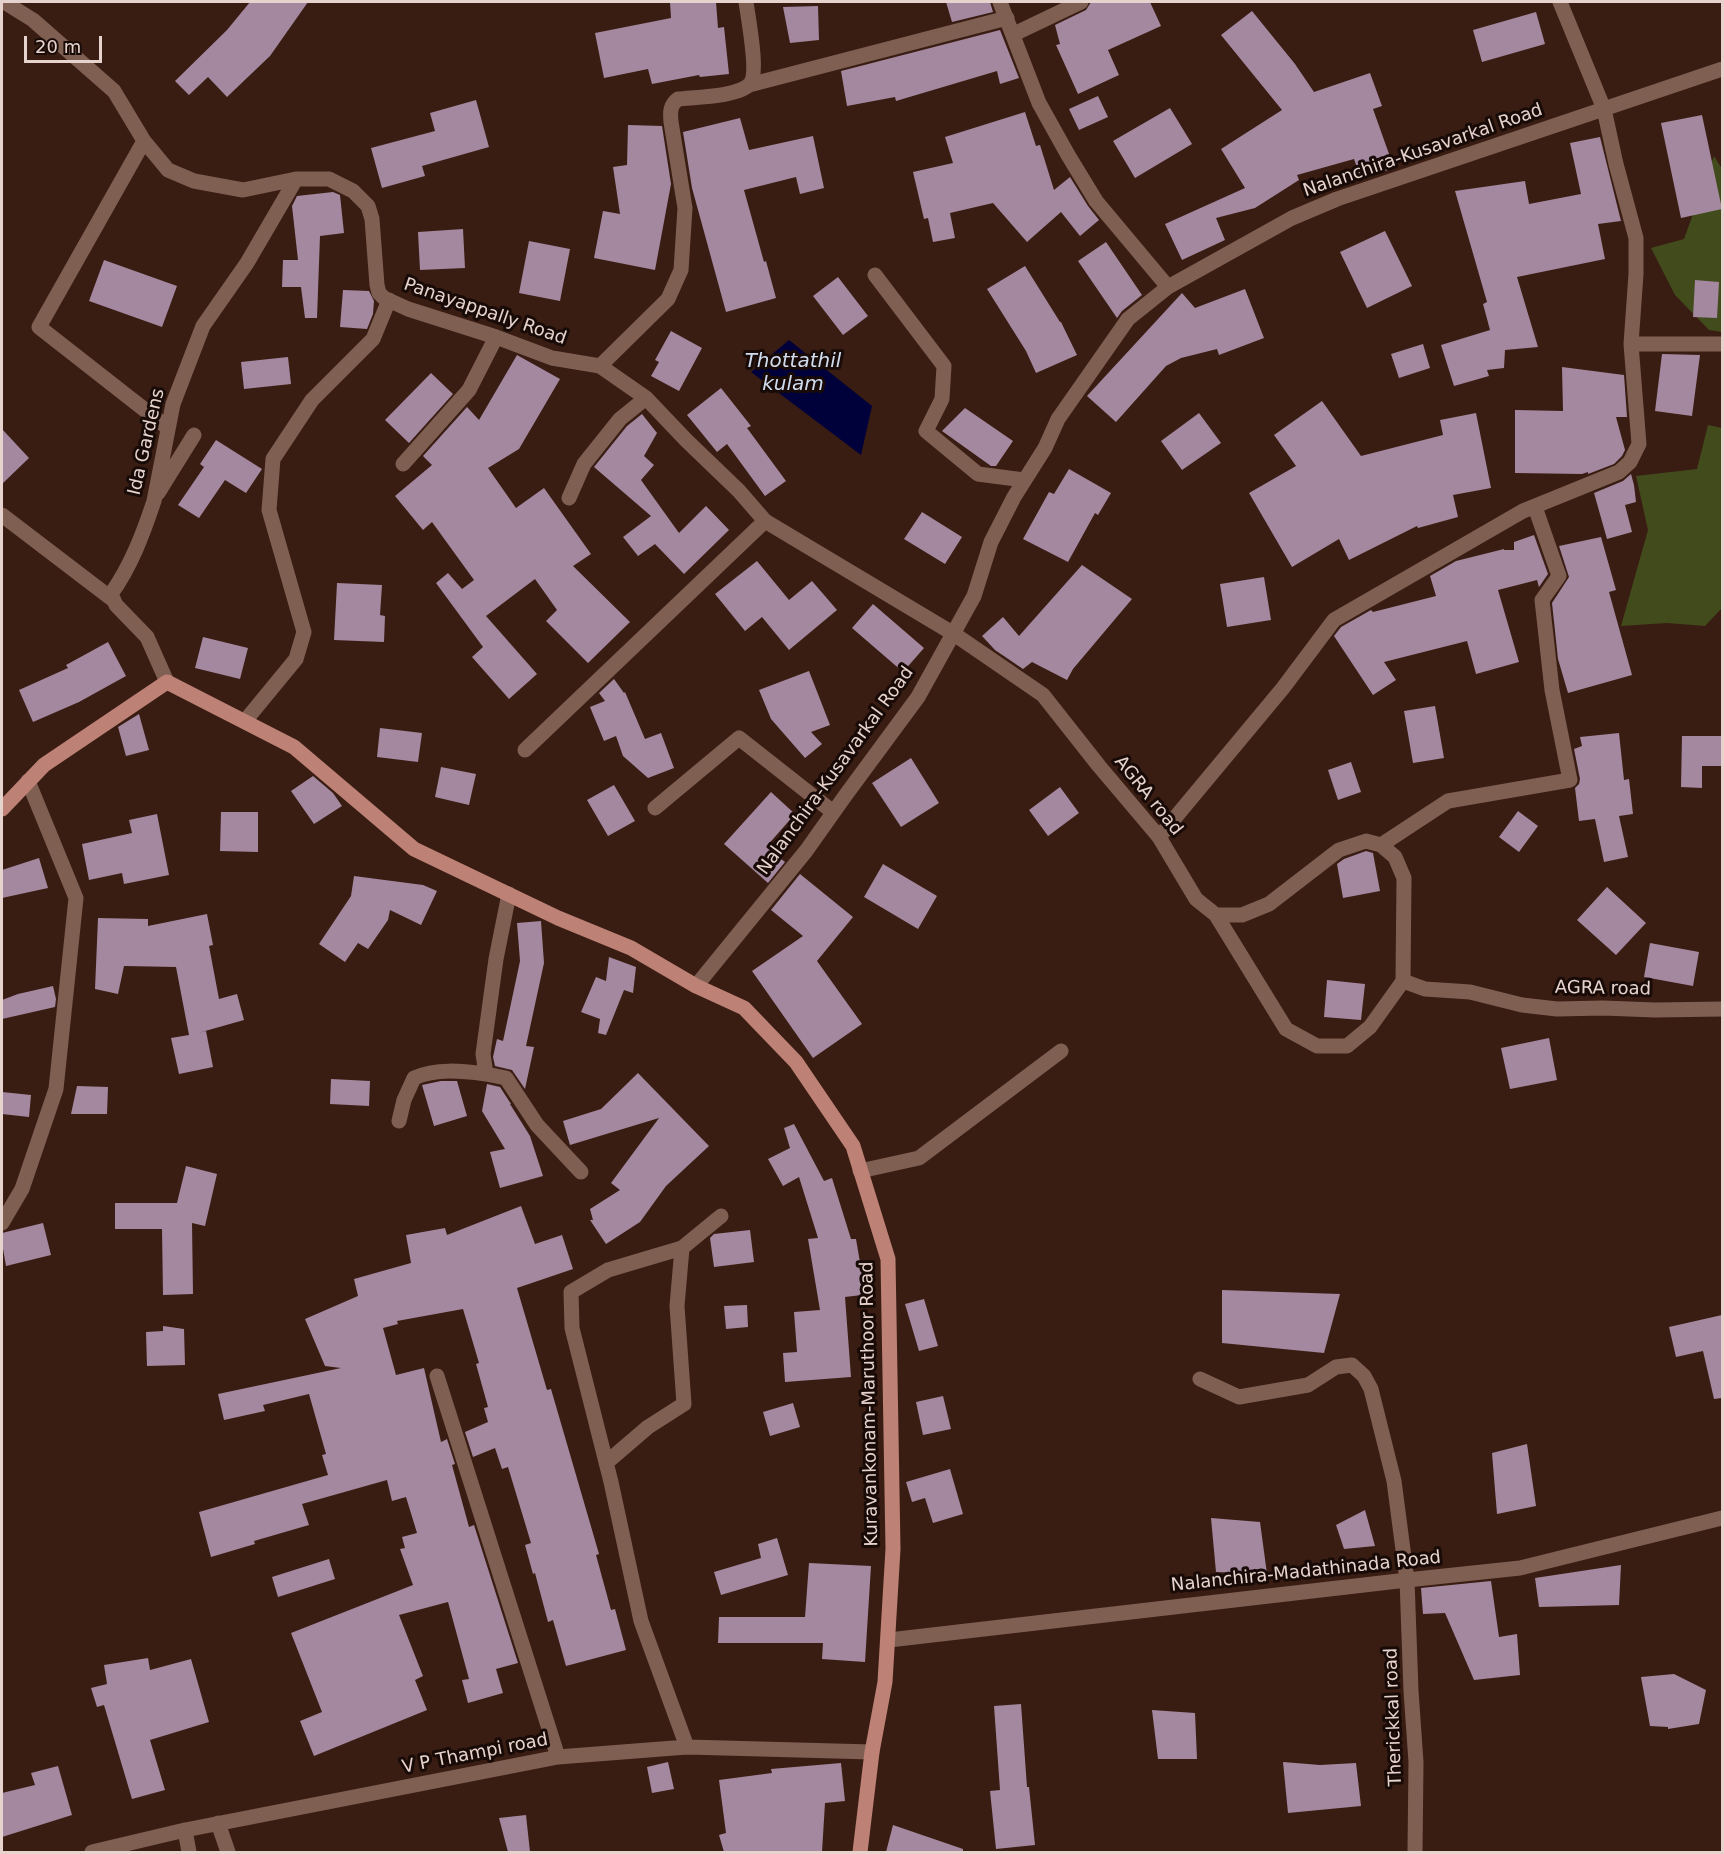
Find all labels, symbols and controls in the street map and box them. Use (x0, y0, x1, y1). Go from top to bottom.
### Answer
scale bar (27, 24, 105, 62)
text: 20 m (35, 36, 81, 57)
street label: Nalanchira-Kusavarkal Road (1300, 100, 1546, 202)
street label: Panayappally Road (401, 274, 569, 350)
water label: Thottathil kulam (745, 350, 841, 397)
street label: Ida Gardens (124, 387, 170, 497)
street label: Nalanchira-Kusavarkal Road (753, 663, 919, 879)
street label: AGRA road (1109, 752, 1187, 840)
street label: AGRA road (1555, 977, 1651, 1001)
street label: Kuravankonam-Maruthoor Road (857, 1261, 883, 1547)
street label: Nalanchira-Madathinada Road (1170, 1547, 1442, 1597)
street label: Therickkal road (1381, 1647, 1407, 1787)
street label: V P Thampi road (400, 1729, 550, 1779)

